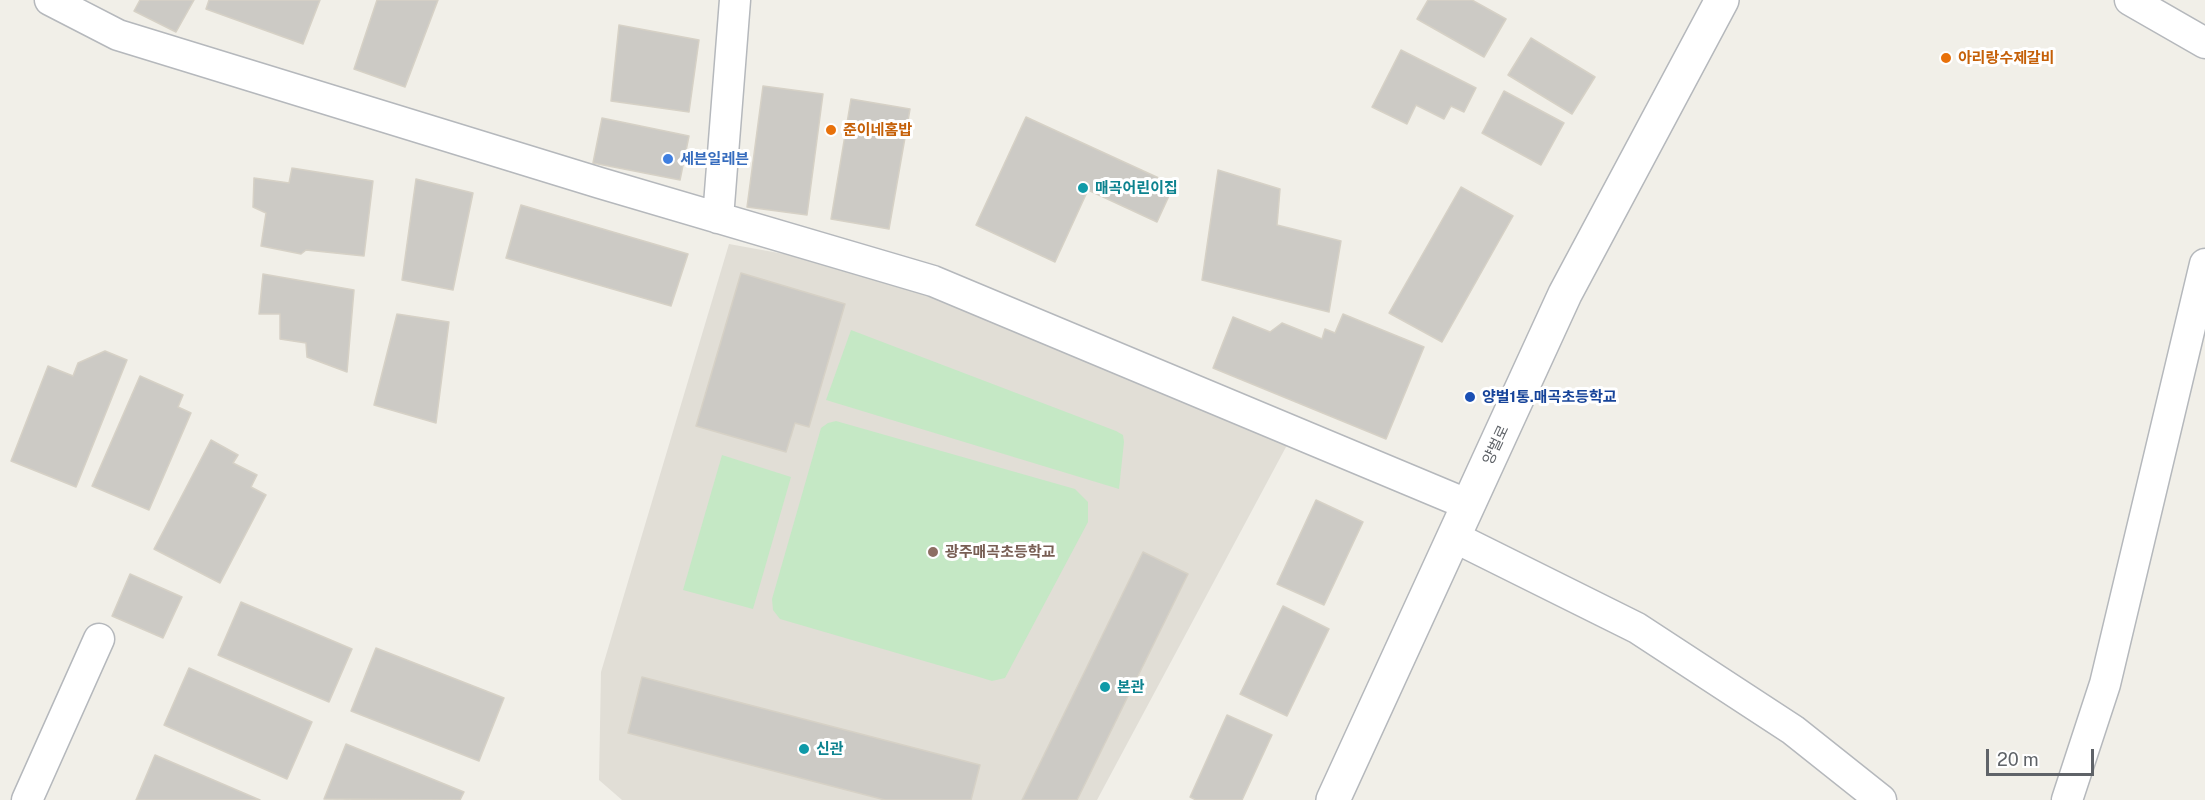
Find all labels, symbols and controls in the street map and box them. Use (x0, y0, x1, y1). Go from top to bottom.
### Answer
place label: 아리랑수제갈비 (1958, 49, 2055, 67)
marker: 아리랑수제갈비 (1939, 51, 1953, 65)
place label: 준이네홈밥 (843, 121, 912, 139)
marker: 준이네홈밥 (824, 123, 838, 137)
place label: 세븐일레븐 (680, 150, 749, 168)
marker: 세븐일레븐 (661, 152, 675, 166)
place label: 매곡어린이집 (1095, 179, 1178, 197)
marker: 매곡어린이집 (1076, 181, 1090, 195)
place label: 양벌1통.매곡초등학교 (1482, 388, 1617, 406)
marker: 양벌1통.매곡초등학교 (1463, 390, 1477, 404)
street label: 양벌로 (1479, 422, 1513, 468)
place label: 광주매곡초등학교 (945, 543, 1055, 561)
marker: 광주매곡초등학교 (926, 545, 940, 559)
place label: 본관 (1117, 678, 1145, 696)
marker: 본관 (1098, 680, 1112, 694)
scale bar (1989, 737, 2097, 775)
place label: 신관 (816, 740, 844, 758)
marker: 신관 (797, 742, 811, 756)
text: 20 m (1997, 749, 2039, 770)

